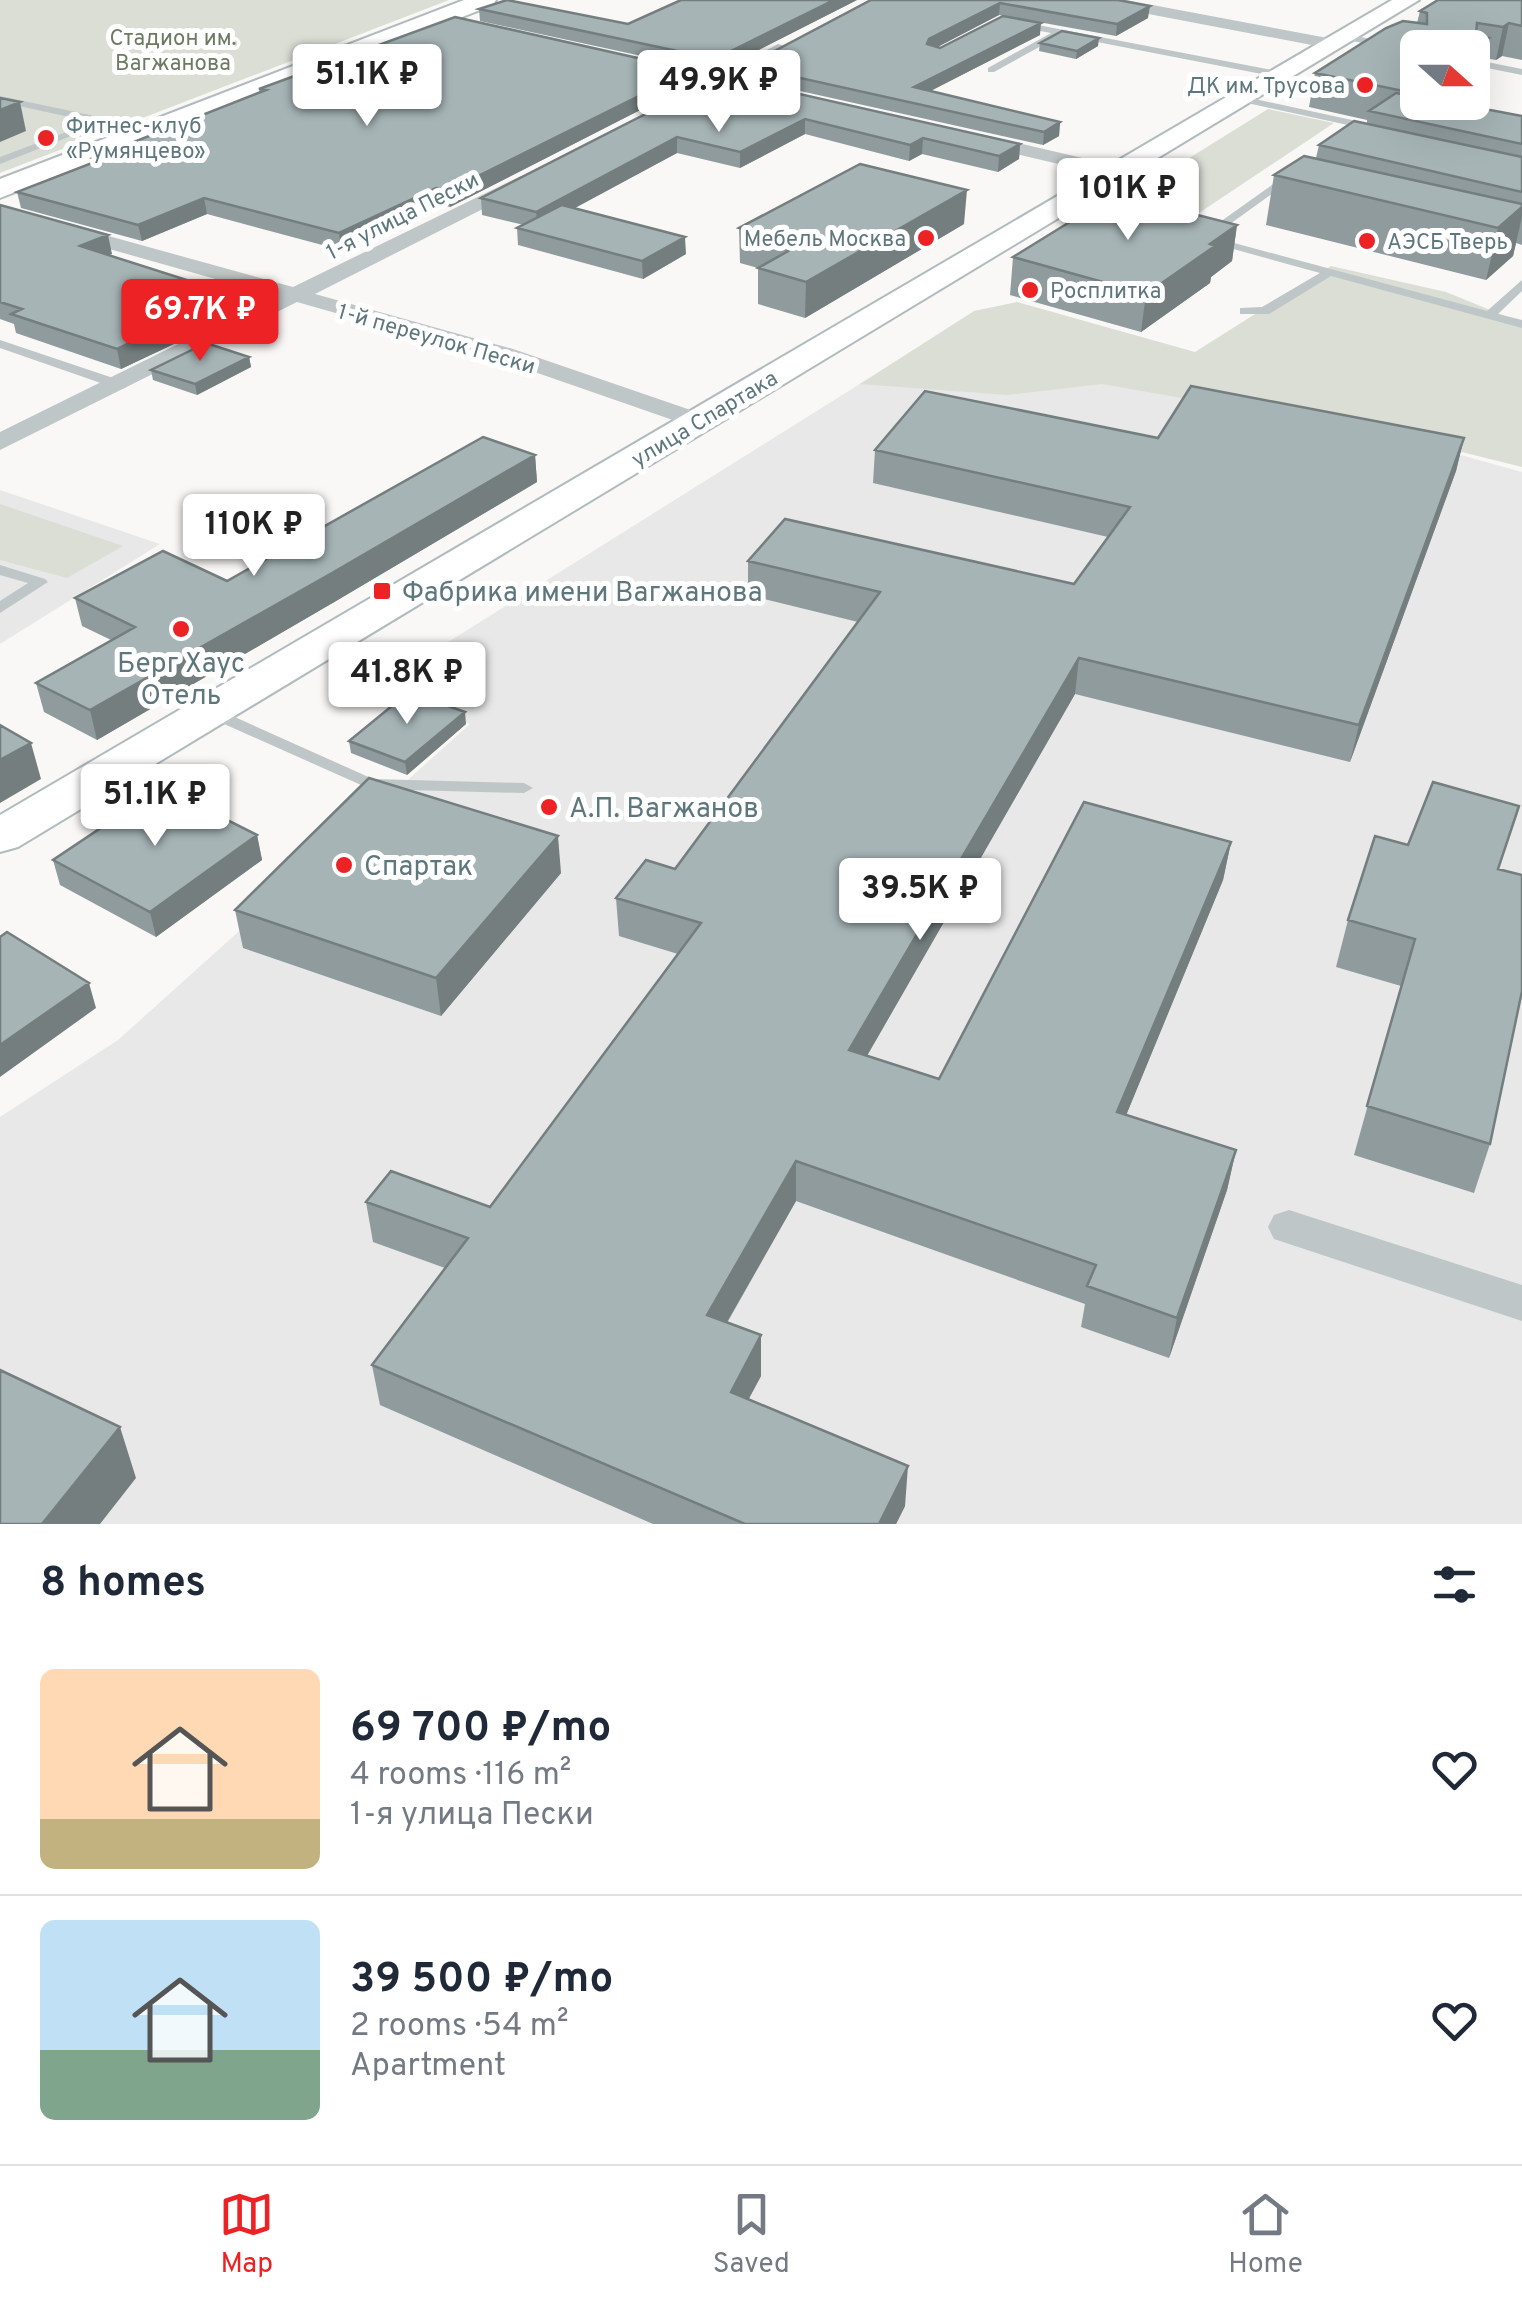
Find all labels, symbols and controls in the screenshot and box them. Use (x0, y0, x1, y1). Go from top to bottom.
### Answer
park label: Стадион им. Вагжанова (110, 26, 236, 78)
north arrow (1400, 30, 1490, 120)
map controls (1400, 30, 1490, 120)
pin: 51.1K ₽ (275, 44, 459, 129)
pin: 49.9K ₽ (627, 50, 811, 135)
text: 51.1K ₽ (315, 56, 419, 96)
text: 49.9K ₽ (659, 62, 779, 102)
place label: ДК им. Трусова (1187, 74, 1345, 101)
marker: ДК им. Трусова (1354, 74, 1376, 96)
place label: Фитнес-клуб «Румянцево» (66, 114, 206, 166)
marker: Фитнес-клуб «Румянцево» (35, 127, 57, 149)
pin: 101K ₽ (1047, 158, 1209, 243)
street label: 1-я улица Пески (322, 167, 484, 267)
text: 101K ₽ (1079, 170, 1177, 210)
place label: Мебель Москва (744, 227, 906, 254)
marker: Мебель Москва (915, 227, 937, 249)
marker: АЭСБ Тверь (1356, 230, 1378, 252)
place label: АЭСБ Тверь (1387, 230, 1508, 257)
pin: 69.7K ₽ (108, 279, 292, 364)
marker: Росплитка (1019, 279, 1041, 301)
place label: Росплитка (1050, 279, 1161, 306)
text: 69.7K ₽ (143, 291, 257, 331)
street label: 1-й переулок Пески (334, 299, 538, 382)
street label: улица Спартака (627, 366, 783, 474)
pin: 110K ₽ (173, 494, 335, 579)
text: 110K ₽ (205, 506, 303, 546)
place label: Фабрика имени Вагжанова (402, 576, 762, 612)
marker: Фабрика имени Вагжанова (371, 580, 393, 602)
marker: Берг Хаус Отель (170, 618, 192, 640)
pin: 41.8K ₽ (315, 642, 499, 727)
place label: Берг Хаус Отель (117, 647, 245, 715)
text: 41.8K ₽ (351, 654, 463, 694)
pin: 51.1K ₽ (63, 764, 247, 849)
text: 51.1K ₽ (103, 776, 207, 816)
place label: А.П. Вагжанов (569, 792, 759, 828)
marker: А.П. Вагжанов (538, 796, 560, 818)
place label: Спартак (364, 850, 473, 886)
marker: Спартак (333, 854, 355, 876)
pin: 39.5K ₽ (828, 858, 1012, 943)
text: 39.5K ₽ (861, 870, 979, 910)
icon: filters (1427, 1557, 1482, 1612)
text: 8 homes (40, 1558, 206, 1611)
text: 69 700 ₽/mo (350, 1703, 611, 1756)
icon: home (120, 1709, 240, 1829)
icon: heart (1427, 1742, 1482, 1797)
text: 4 rooms · 116 m² (350, 1756, 571, 1796)
text: 1-я улица Пески (350, 1796, 594, 1836)
text: 39 500 ₽/mo (350, 1954, 613, 2007)
icon: home (120, 1960, 240, 2080)
icon: heart (1427, 1993, 1482, 2048)
text: 2 rooms · 54 m² (350, 2007, 569, 2047)
text: Apartment (350, 2047, 506, 2087)
tab: Map (219, 2187, 274, 2283)
tab: Saved (713, 2187, 790, 2283)
tab: Home (1228, 2187, 1303, 2283)

